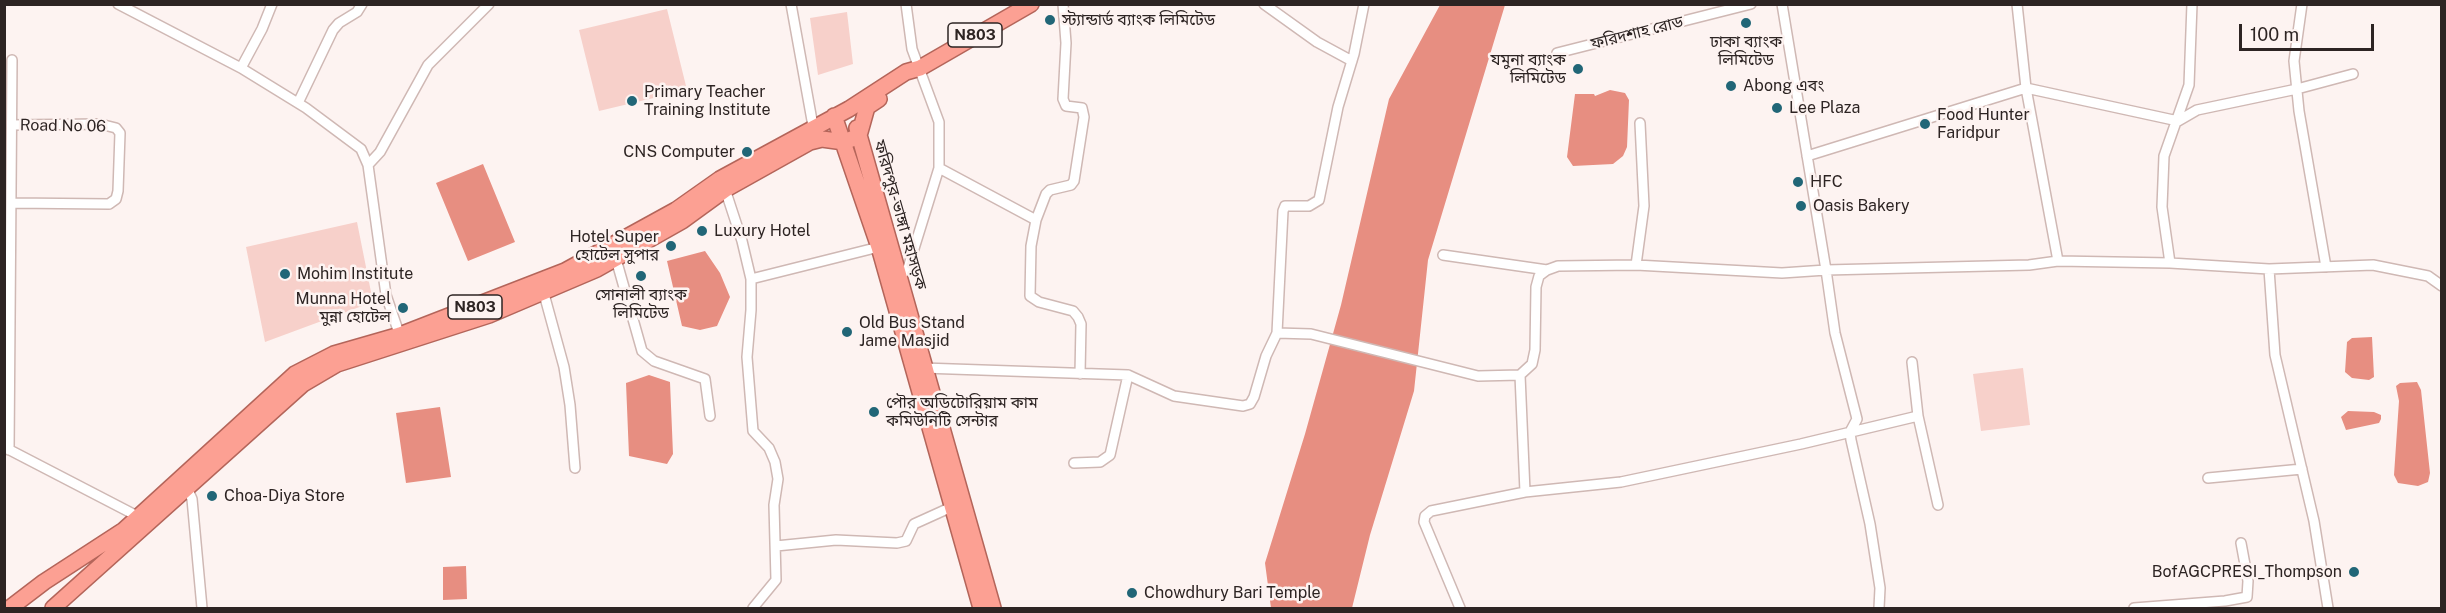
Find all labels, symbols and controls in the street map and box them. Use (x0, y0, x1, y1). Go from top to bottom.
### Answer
place label: স্ট্যান্ডার্ড ব্যাংক লিমিটেড (1062, 10, 1215, 30)
street label: ফরিদশাহ রোড (1589, 12, 1685, 54)
scale bar (2242, 12, 2377, 50)
marker: স্ট্যান্ডার্ড ব্যাংক লিমিটেড (1043, 13, 1057, 27)
marker: ঢাকা ব্যাংক লিমিটেড (1739, 16, 1753, 30)
road number: N803 (948, 23, 1002, 47)
text: 100 m (2250, 24, 2299, 45)
place label: ঢাকা ব্যাংক লিমিটেড (1710, 32, 1782, 70)
place label: যমুনা ব্যাংক লিমিটেড (1490, 50, 1566, 88)
marker: যমুনা ব্যাংক লিমিটেড (1571, 62, 1585, 76)
place label: Abong এবং (1743, 76, 1824, 96)
marker: Abong এবং (1724, 79, 1738, 93)
place label: Primary Teacher Training Institute (644, 82, 771, 120)
marker: Primary Teacher Training Institute (625, 94, 639, 108)
place label: Lee Plaza (1789, 98, 1860, 118)
marker: Lee Plaza (1770, 101, 1784, 115)
place label: Food Hunter Faridpur (1937, 105, 2030, 143)
street label: Road No 06 (20, 116, 106, 136)
marker: Food Hunter Faridpur (1918, 117, 1932, 131)
street label: ফরিদপুর-ভাঙ্গা মহাসড়ক (869, 138, 931, 292)
place label: CNS Computer (623, 142, 735, 162)
marker: CNS Computer (740, 145, 754, 159)
place label: HFC (1810, 172, 1843, 192)
marker: HFC (1791, 175, 1805, 189)
place label: Oasis Bakery (1813, 196, 1910, 216)
marker: Oasis Bakery (1794, 199, 1808, 213)
place label: Luxury Hotel (714, 221, 811, 241)
marker: Luxury Hotel (695, 224, 709, 238)
place label: Hotel Super হোটেল সুপার (569, 227, 659, 265)
marker: Hotel Super হোটেল সুপার (664, 239, 678, 253)
place label: Mohim Institute (297, 264, 413, 284)
marker: Mohim Institute (278, 267, 292, 281)
marker: সোনালী ব্যাংক লিমিটেড (634, 269, 648, 283)
place label: সোনালী ব্যাংক লিমিটেড (595, 285, 687, 323)
place label: Munna Hotel মুন্না হোটেল (296, 289, 391, 327)
road number: N803 (448, 295, 502, 319)
marker: Munna Hotel মুন্না হোটেল (396, 301, 410, 315)
place label: Old Bus Stand Jame Masjid (859, 313, 965, 351)
marker: Old Bus Stand Jame Masjid (840, 325, 854, 339)
place label: পৌর অডিটোরিয়াম কাম কমিউনিটি সেন্টার (886, 393, 1038, 431)
marker: পৌর অডিটোরিয়াম কাম কমিউনিটি সেন্টার (867, 405, 881, 419)
place label: Choa-Diya Store (224, 486, 345, 506)
marker: Choa-Diya Store (205, 489, 219, 503)
place label: BofAGCPRESI_Thompson (2152, 562, 2342, 582)
marker: BofAGCPRESI_Thompson (2347, 565, 2361, 579)
place label: Chowdhury Bari Temple (1144, 583, 1321, 603)
marker: Chowdhury Bari Temple (1125, 586, 1139, 600)

